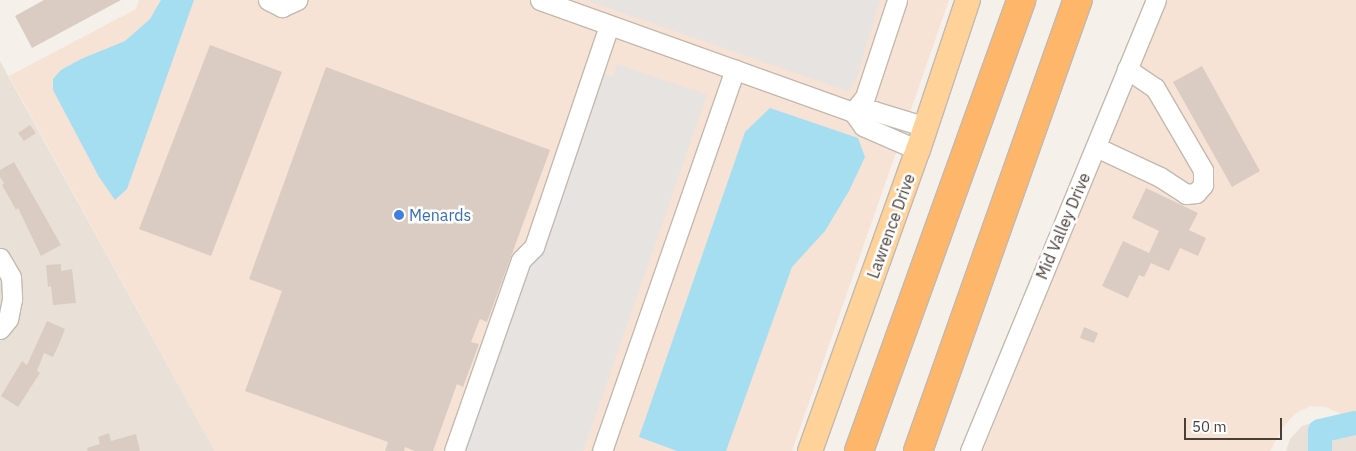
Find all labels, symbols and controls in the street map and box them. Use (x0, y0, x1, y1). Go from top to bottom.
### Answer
street label: Mid Valley Drive (1032, 170, 1094, 282)
street label: Lawrence Drive (863, 171, 919, 281)
place label: Menards (409, 205, 471, 225)
marker: Menards (393, 209, 405, 221)
scale bar (1186, 408, 1284, 440)
text: 50 m (1192, 417, 1227, 436)

